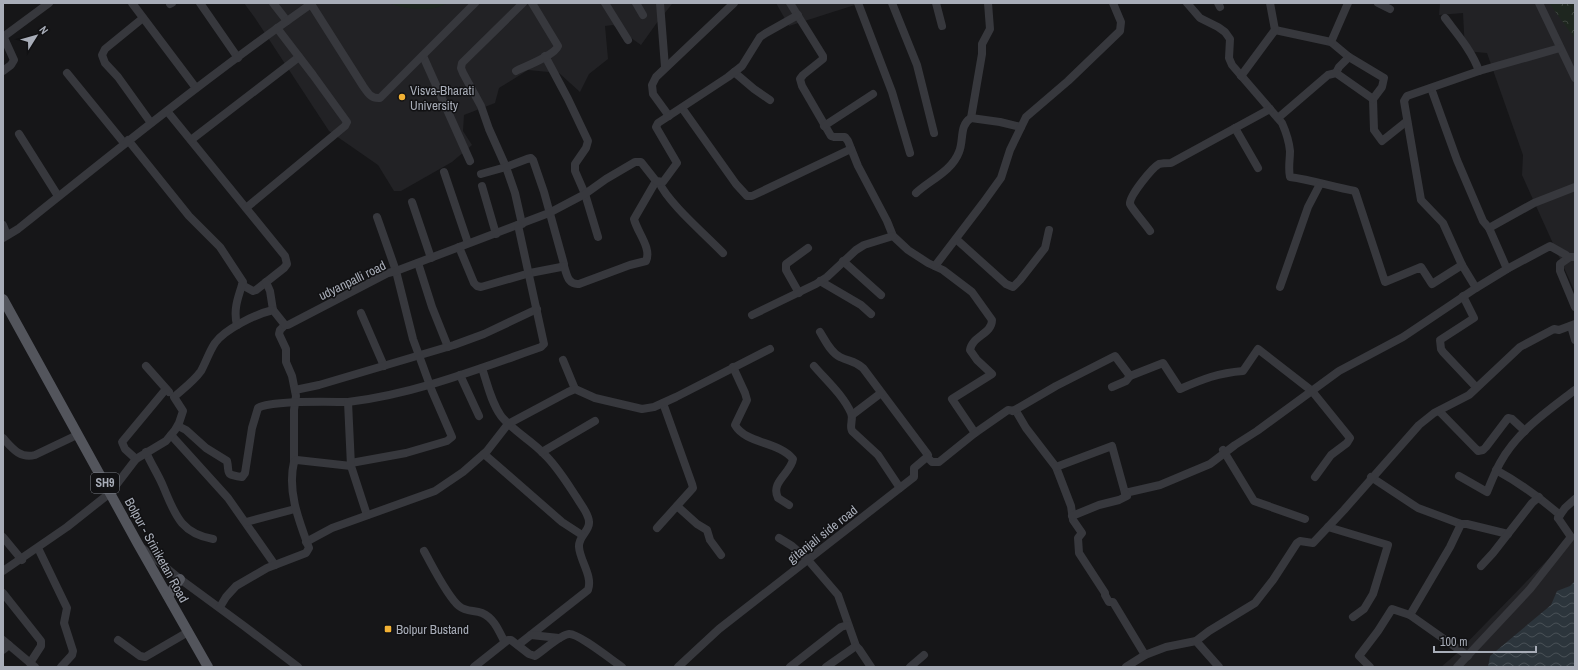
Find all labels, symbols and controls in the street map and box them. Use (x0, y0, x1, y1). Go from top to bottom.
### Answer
north arrow (16, 16, 56, 56)
text: N (36, 23, 52, 37)
place label: Visva-Bharati University (410, 82, 474, 114)
marker: Visva-Bharati University (397, 92, 407, 102)
street label: udyanpalli road (316, 257, 389, 304)
road number: SH9 (91, 473, 119, 493)
street label: Bolpur - Sriniketan Road (121, 495, 192, 606)
street label: gitanjali side road (784, 502, 861, 567)
place label: Bolpur Bustand (396, 621, 469, 638)
marker: Bolpur Bustand (383, 624, 393, 634)
scale bar (1434, 628, 1536, 654)
text: 100 m (1440, 634, 1467, 650)

